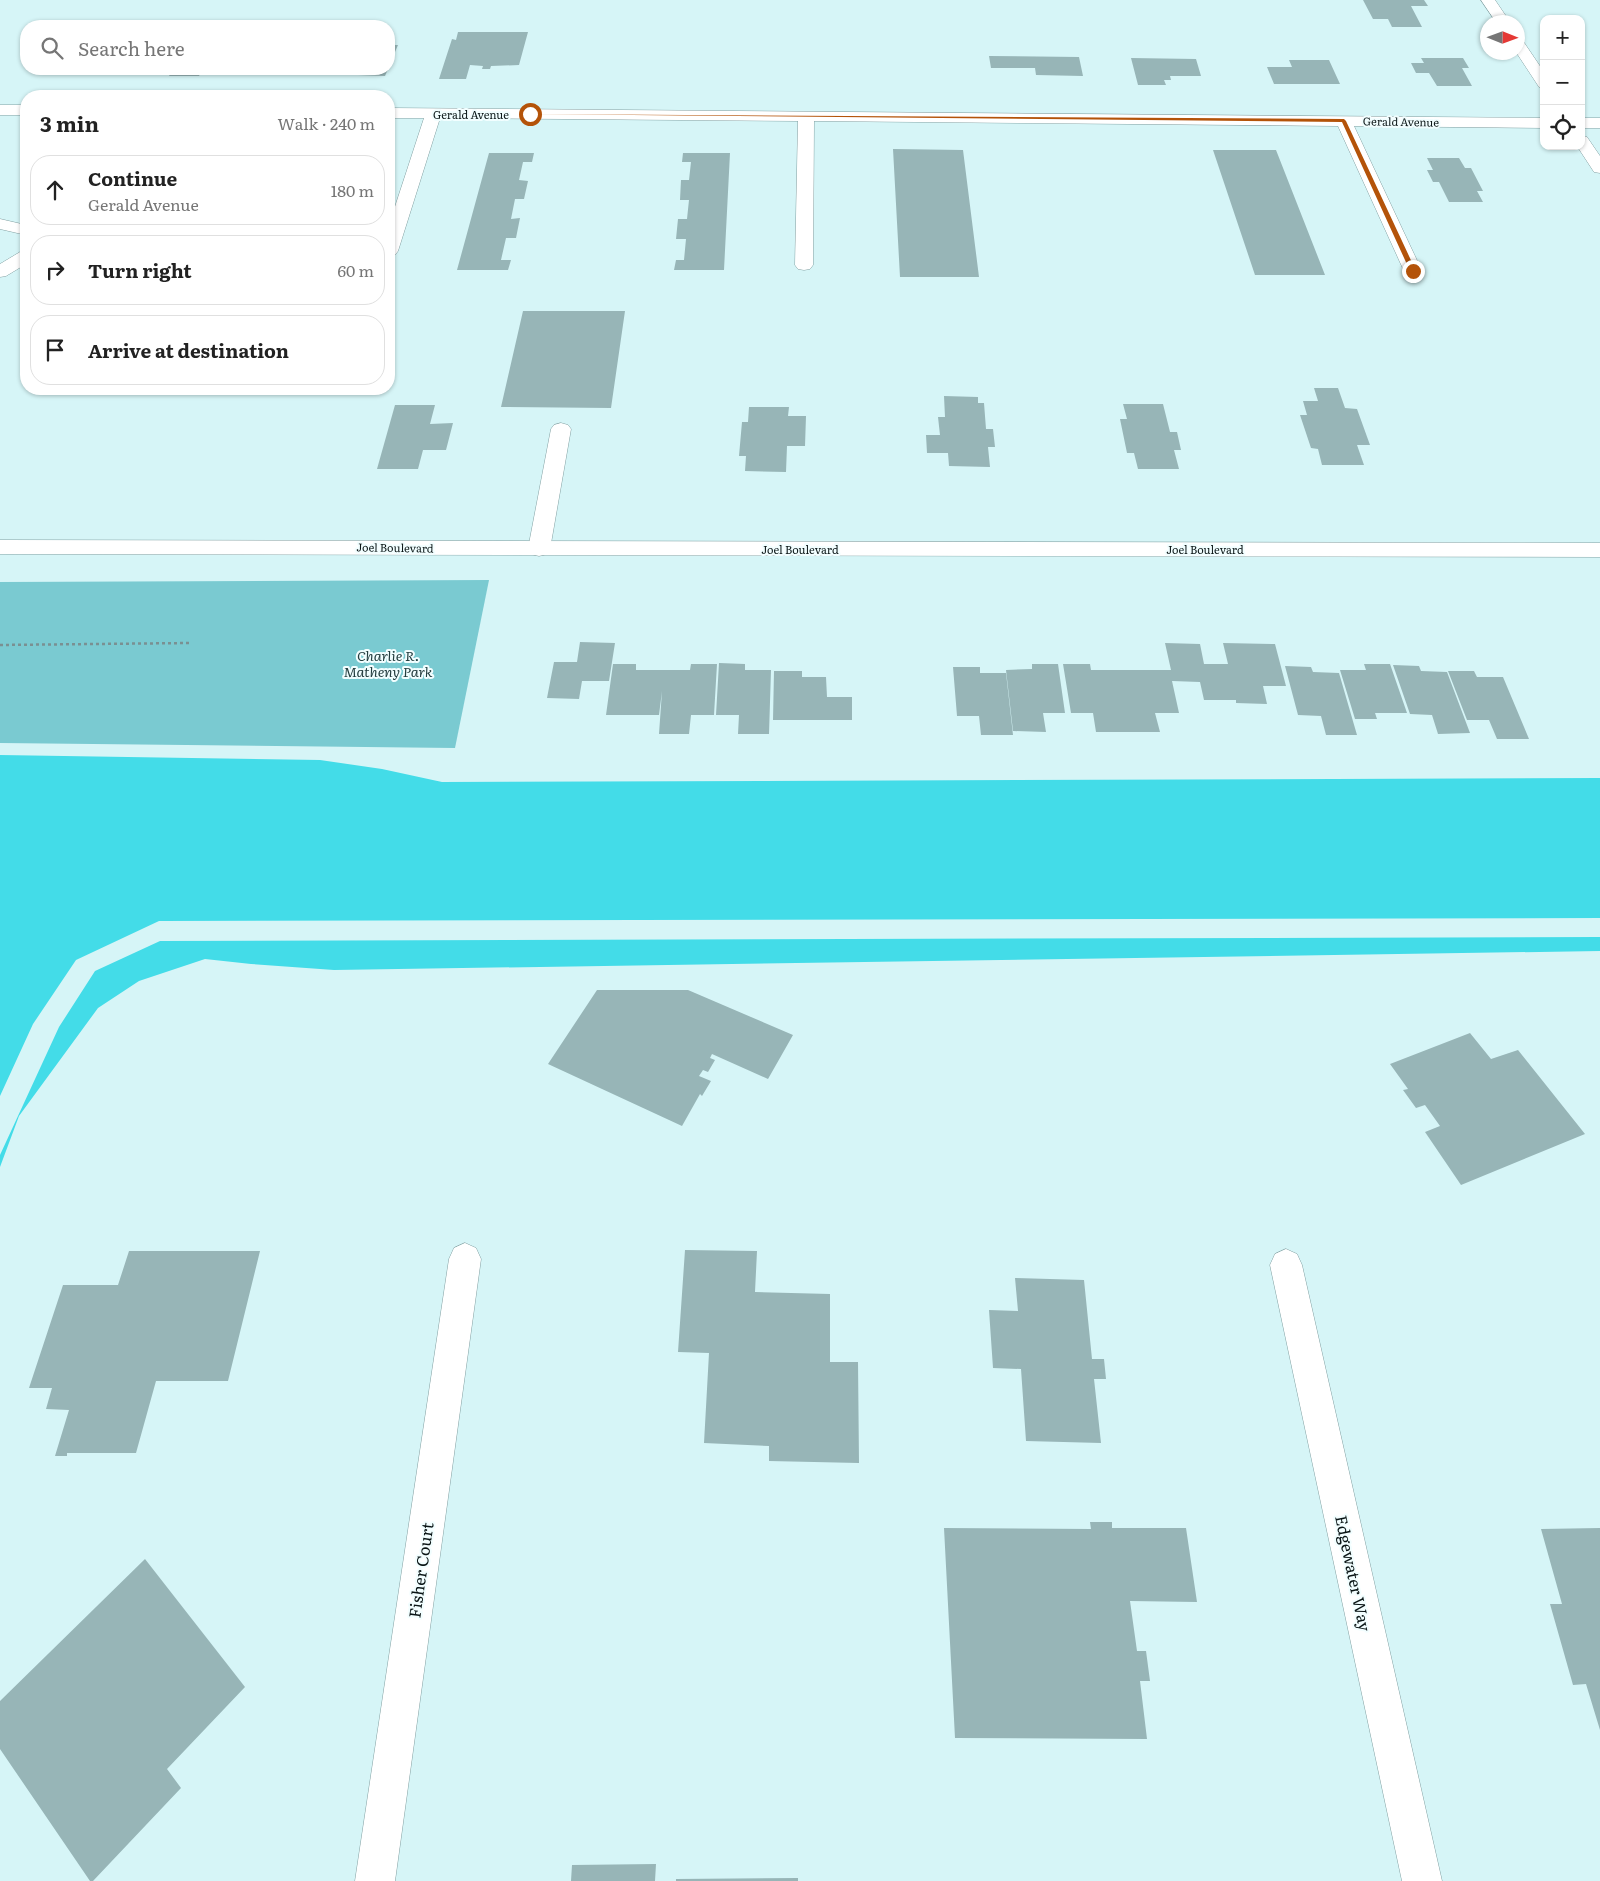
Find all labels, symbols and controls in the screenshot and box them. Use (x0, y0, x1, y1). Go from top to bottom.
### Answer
north arrow (1480, 15, 1525, 60)
map controls (1540, 15, 1585, 150)
button: + (1540, 15, 1585, 60)
search box (20, 20, 395, 75)
icon: search (38, 34, 66, 62)
text: Search here (78, 34, 185, 62)
button: − (1540, 60, 1585, 105)
route start (519, 103, 542, 126)
button: locate (1540, 105, 1585, 150)
street label: Gerald Avenue (433, 106, 509, 122)
text: 3 min (40, 107, 99, 138)
text: Walk · 240 m (277, 111, 375, 135)
street label: Gerald Avenue (1363, 112, 1439, 130)
text: Continue (88, 164, 177, 192)
icon: ahead (41, 176, 69, 204)
text: 180 m (331, 178, 374, 202)
text: Gerald Avenue (88, 192, 199, 216)
icon: right (41, 256, 69, 284)
text: Turn right (88, 256, 192, 284)
text: 60 m (337, 258, 374, 282)
route end (1402, 260, 1425, 283)
icon: arrive (41, 336, 69, 364)
text: Arrive at destination (88, 336, 289, 364)
street label: Joel Boulevard (356, 538, 434, 556)
street label: Joel Boulevard (761, 541, 839, 557)
street label: Joel Boulevard (1166, 541, 1244, 557)
park label: Charlie R. Matheny Park (344, 645, 433, 681)
street label: Edgewater Way (1330, 1513, 1378, 1634)
street label: Fisher Court (401, 1520, 439, 1619)

